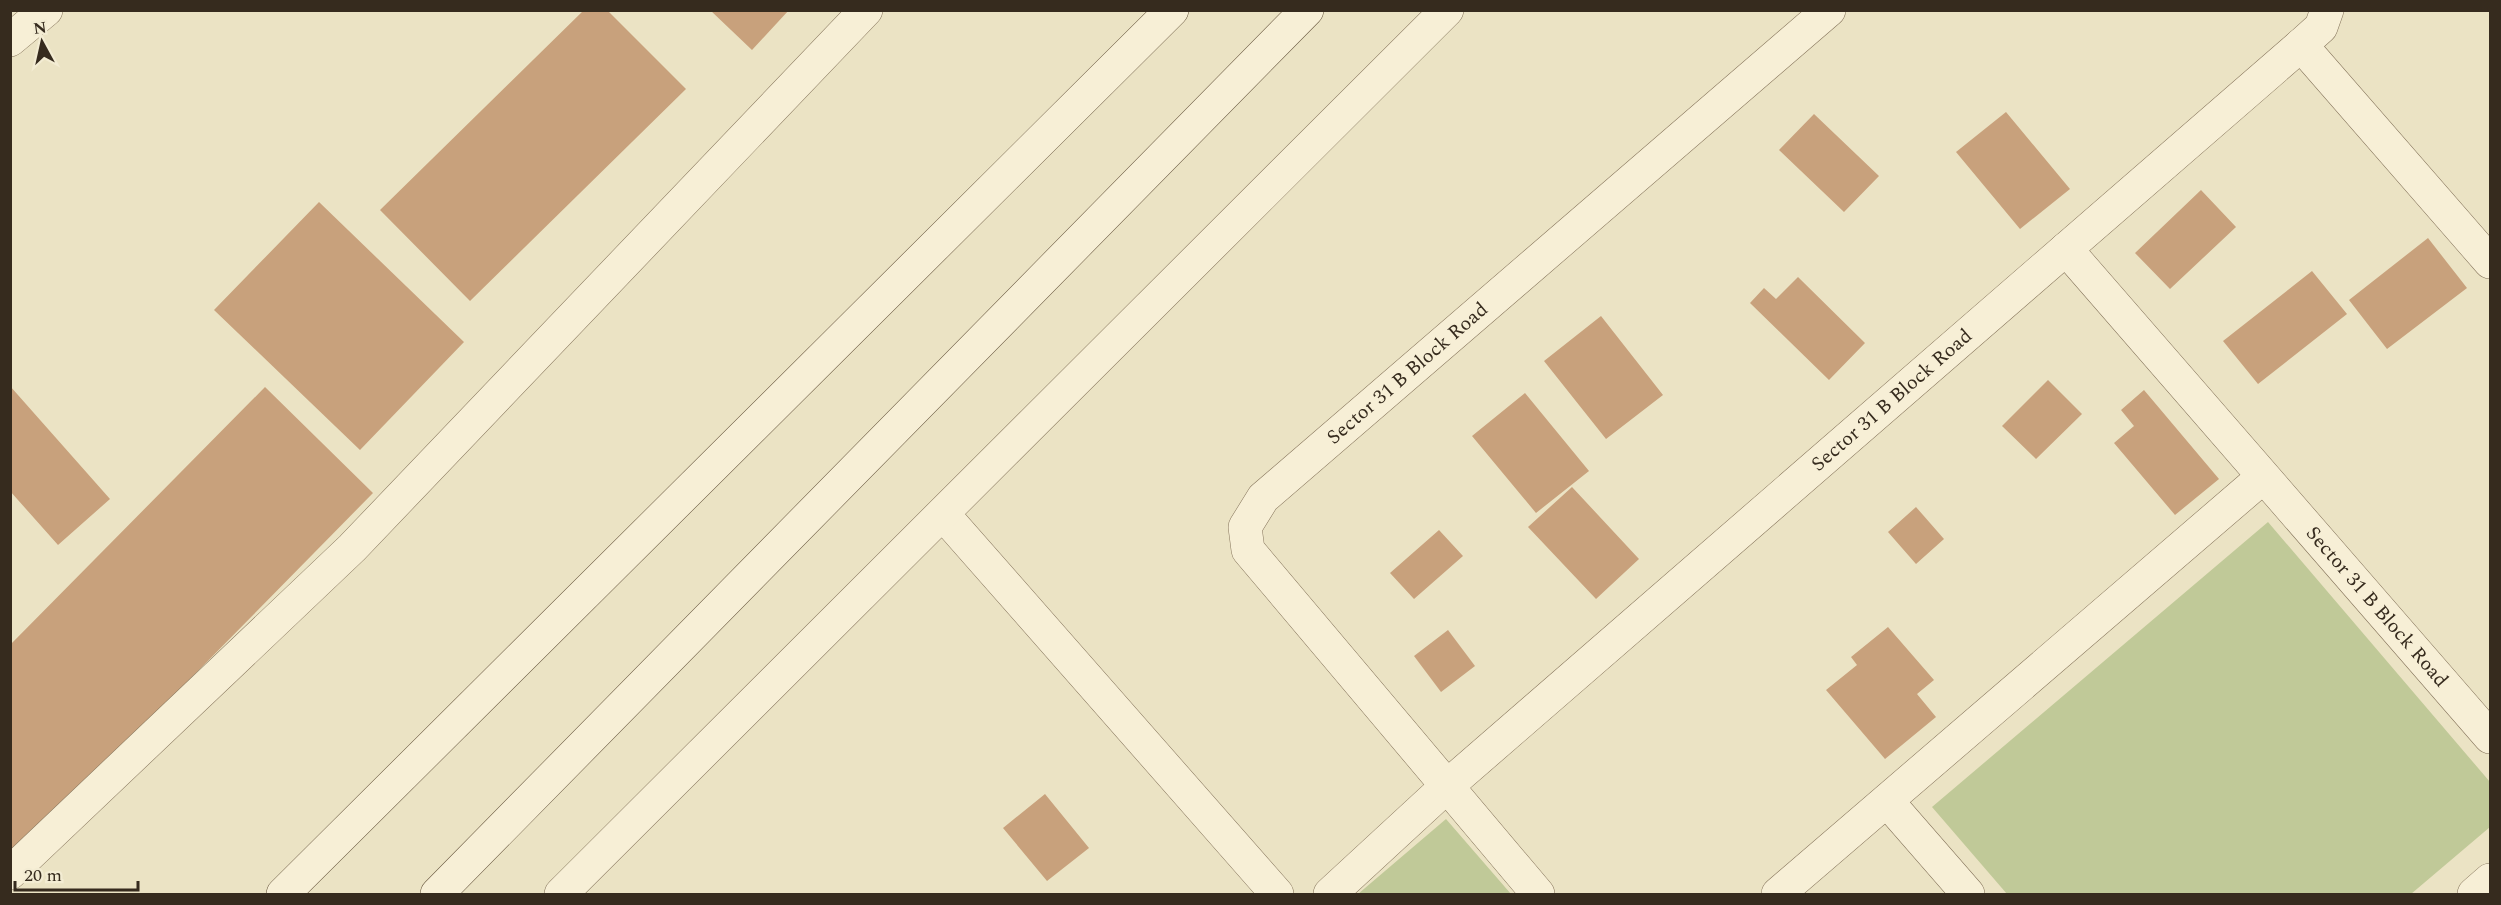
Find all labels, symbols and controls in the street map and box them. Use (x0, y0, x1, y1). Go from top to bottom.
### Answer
north arrow (12, 12, 72, 72)
text: N (32, 15, 48, 41)
street label: Sector 31 B Block Road (1320, 295, 1495, 452)
street label: Sector 31 B Block Road (1805, 322, 1979, 479)
street label: Sector 31 B Block Road (2298, 520, 2455, 694)
scale bar (15, 854, 138, 892)
text: 20 m (24, 862, 62, 889)

